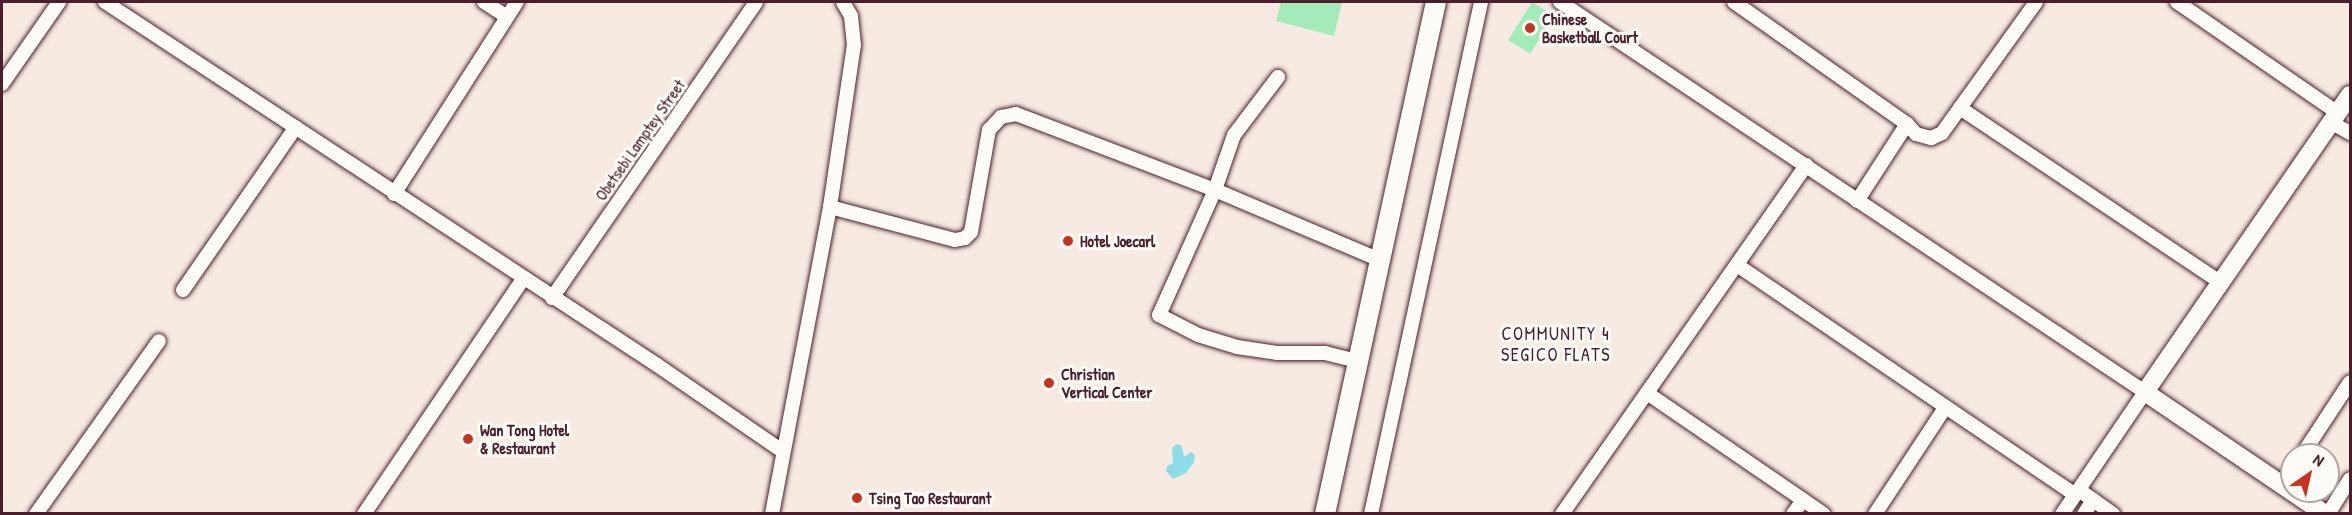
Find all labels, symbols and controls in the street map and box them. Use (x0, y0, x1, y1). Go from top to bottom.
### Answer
place label: Chinese Basketball Court (1542, 9, 1638, 47)
marker: Chinese Basketball Court (1523, 21, 1537, 35)
street label: Obetsebi Lamptey Street (591, 76, 689, 204)
place label: Hotel Joecarl (1080, 231, 1155, 251)
marker: Hotel Joecarl (1061, 234, 1075, 248)
district label: COMMUNITY 4 SEGICO FLATS (1501, 324, 1611, 366)
place label: Christian Vertical Center (1061, 364, 1152, 402)
marker: Christian Vertical Center (1042, 376, 1056, 390)
place label: Wan Tong Hotel & Restaurant (480, 420, 569, 458)
marker: Wan Tong Hotel & Restaurant (461, 432, 475, 446)
north arrow (2280, 443, 2340, 503)
text: N (2309, 448, 2329, 471)
place label: Tsing Tao Restaurant (869, 488, 991, 508)
marker: Tsing Tao Restaurant (850, 491, 864, 505)

